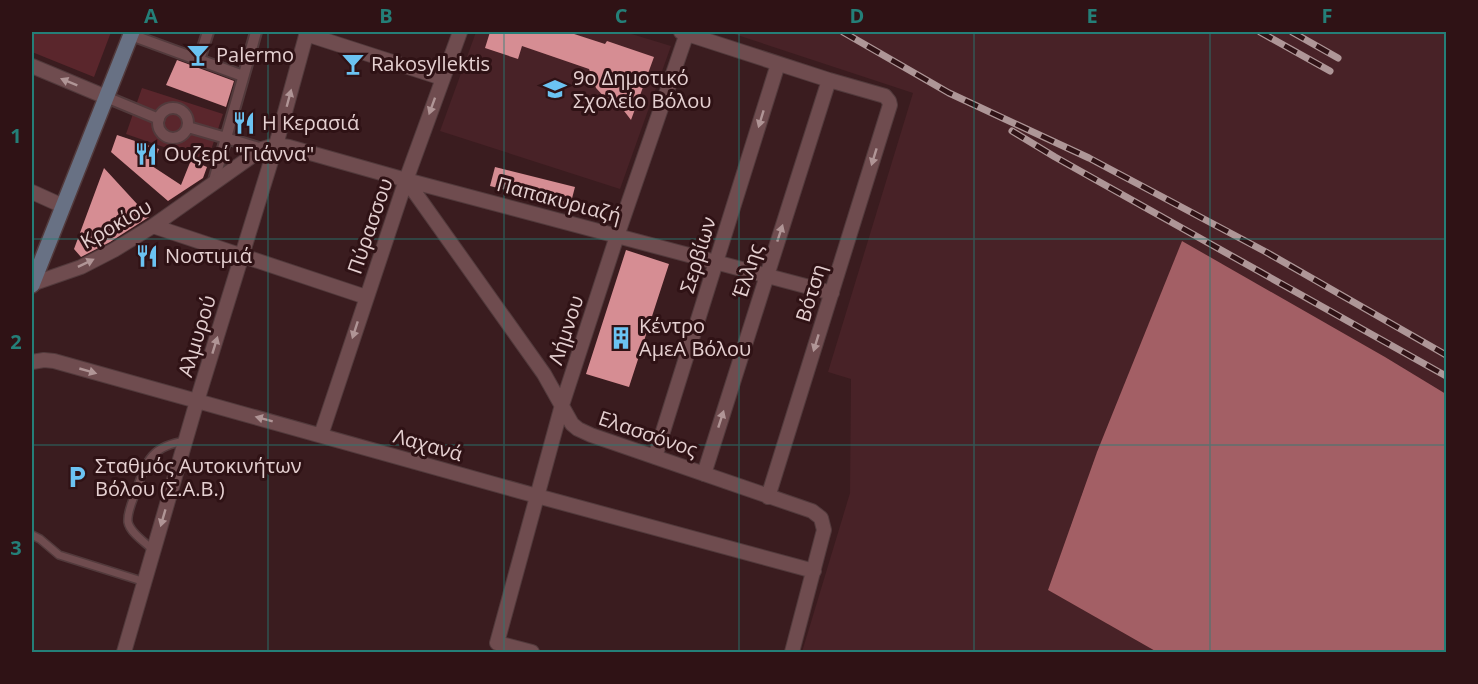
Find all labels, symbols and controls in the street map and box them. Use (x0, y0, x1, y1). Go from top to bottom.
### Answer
text: A (144, 2, 158, 29)
text: B (379, 2, 393, 29)
text: C (615, 2, 628, 29)
text: D (850, 2, 864, 29)
text: E (1086, 2, 1098, 29)
text: F (1322, 2, 1332, 29)
place label: Palermo (216, 41, 294, 68)
bar icon: Palermo (185, 42, 211, 68)
place label: Rakosyllektis (371, 50, 490, 77)
bar icon: Rakosyllektis (340, 51, 366, 77)
place label: 9ο Δημοτικό Σχολείο Βόλου (573, 64, 711, 114)
one-way arrow (60, 76, 78, 86)
school or university icon: 9ο Δημοτικό Σχολείο Βόλου (542, 76, 568, 102)
one-way arrow (285, 89, 294, 107)
one-way arrow (427, 97, 437, 115)
place label: Η Κερασιά (262, 109, 359, 136)
restaurant icon: Η Κερασιά (231, 110, 257, 136)
one-way arrow (756, 110, 765, 128)
text: 1 (10, 122, 22, 149)
place label: Ουζερί "Γιάννα" (164, 140, 314, 167)
restaurant icon: Ουζερί "Γιάννα" (133, 141, 159, 167)
one-way arrow (869, 148, 878, 166)
street label: Παπακυριαζή (494, 170, 624, 229)
street label: Πύρασσου (341, 174, 399, 277)
street label: Κροκίου (75, 192, 156, 255)
street label: Σερβίων (673, 213, 722, 296)
one-way arrow (776, 224, 785, 242)
street label: Έλλης (726, 240, 769, 303)
place label: Νοστιμιά (165, 242, 252, 269)
restaurant icon: Νοστιμιά (134, 243, 160, 269)
one-way arrow (78, 259, 95, 268)
street label: Βότση (789, 261, 832, 325)
street label: Αλμυρού (171, 292, 222, 380)
street label: Λήμνου (542, 292, 589, 368)
place label: Κέντρο ΑμεΑ Βόλου (639, 312, 751, 362)
one-way arrow (350, 321, 359, 339)
building icon: Κέντρο ΑμεΑ Βόλου (608, 325, 634, 351)
text: 2 (10, 328, 22, 355)
one-way arrow (811, 334, 820, 352)
one-way arrow (211, 336, 220, 354)
one-way arrow (79, 366, 98, 376)
street label: Ελασσόνος (595, 404, 702, 463)
one-way arrow (717, 410, 727, 428)
one-way arrow (255, 414, 273, 424)
street label: Λαχανά (391, 422, 466, 467)
place label: Σταθμός Αυτοκινήτων Βόλου (Σ.Α.Β.) (95, 452, 302, 502)
parking icon: Σταθμός Αυτοκινήτων Βόλου (Σ.Α.Β.) (64, 464, 90, 490)
one-way arrow (158, 509, 167, 527)
text: 3 (10, 534, 22, 561)

